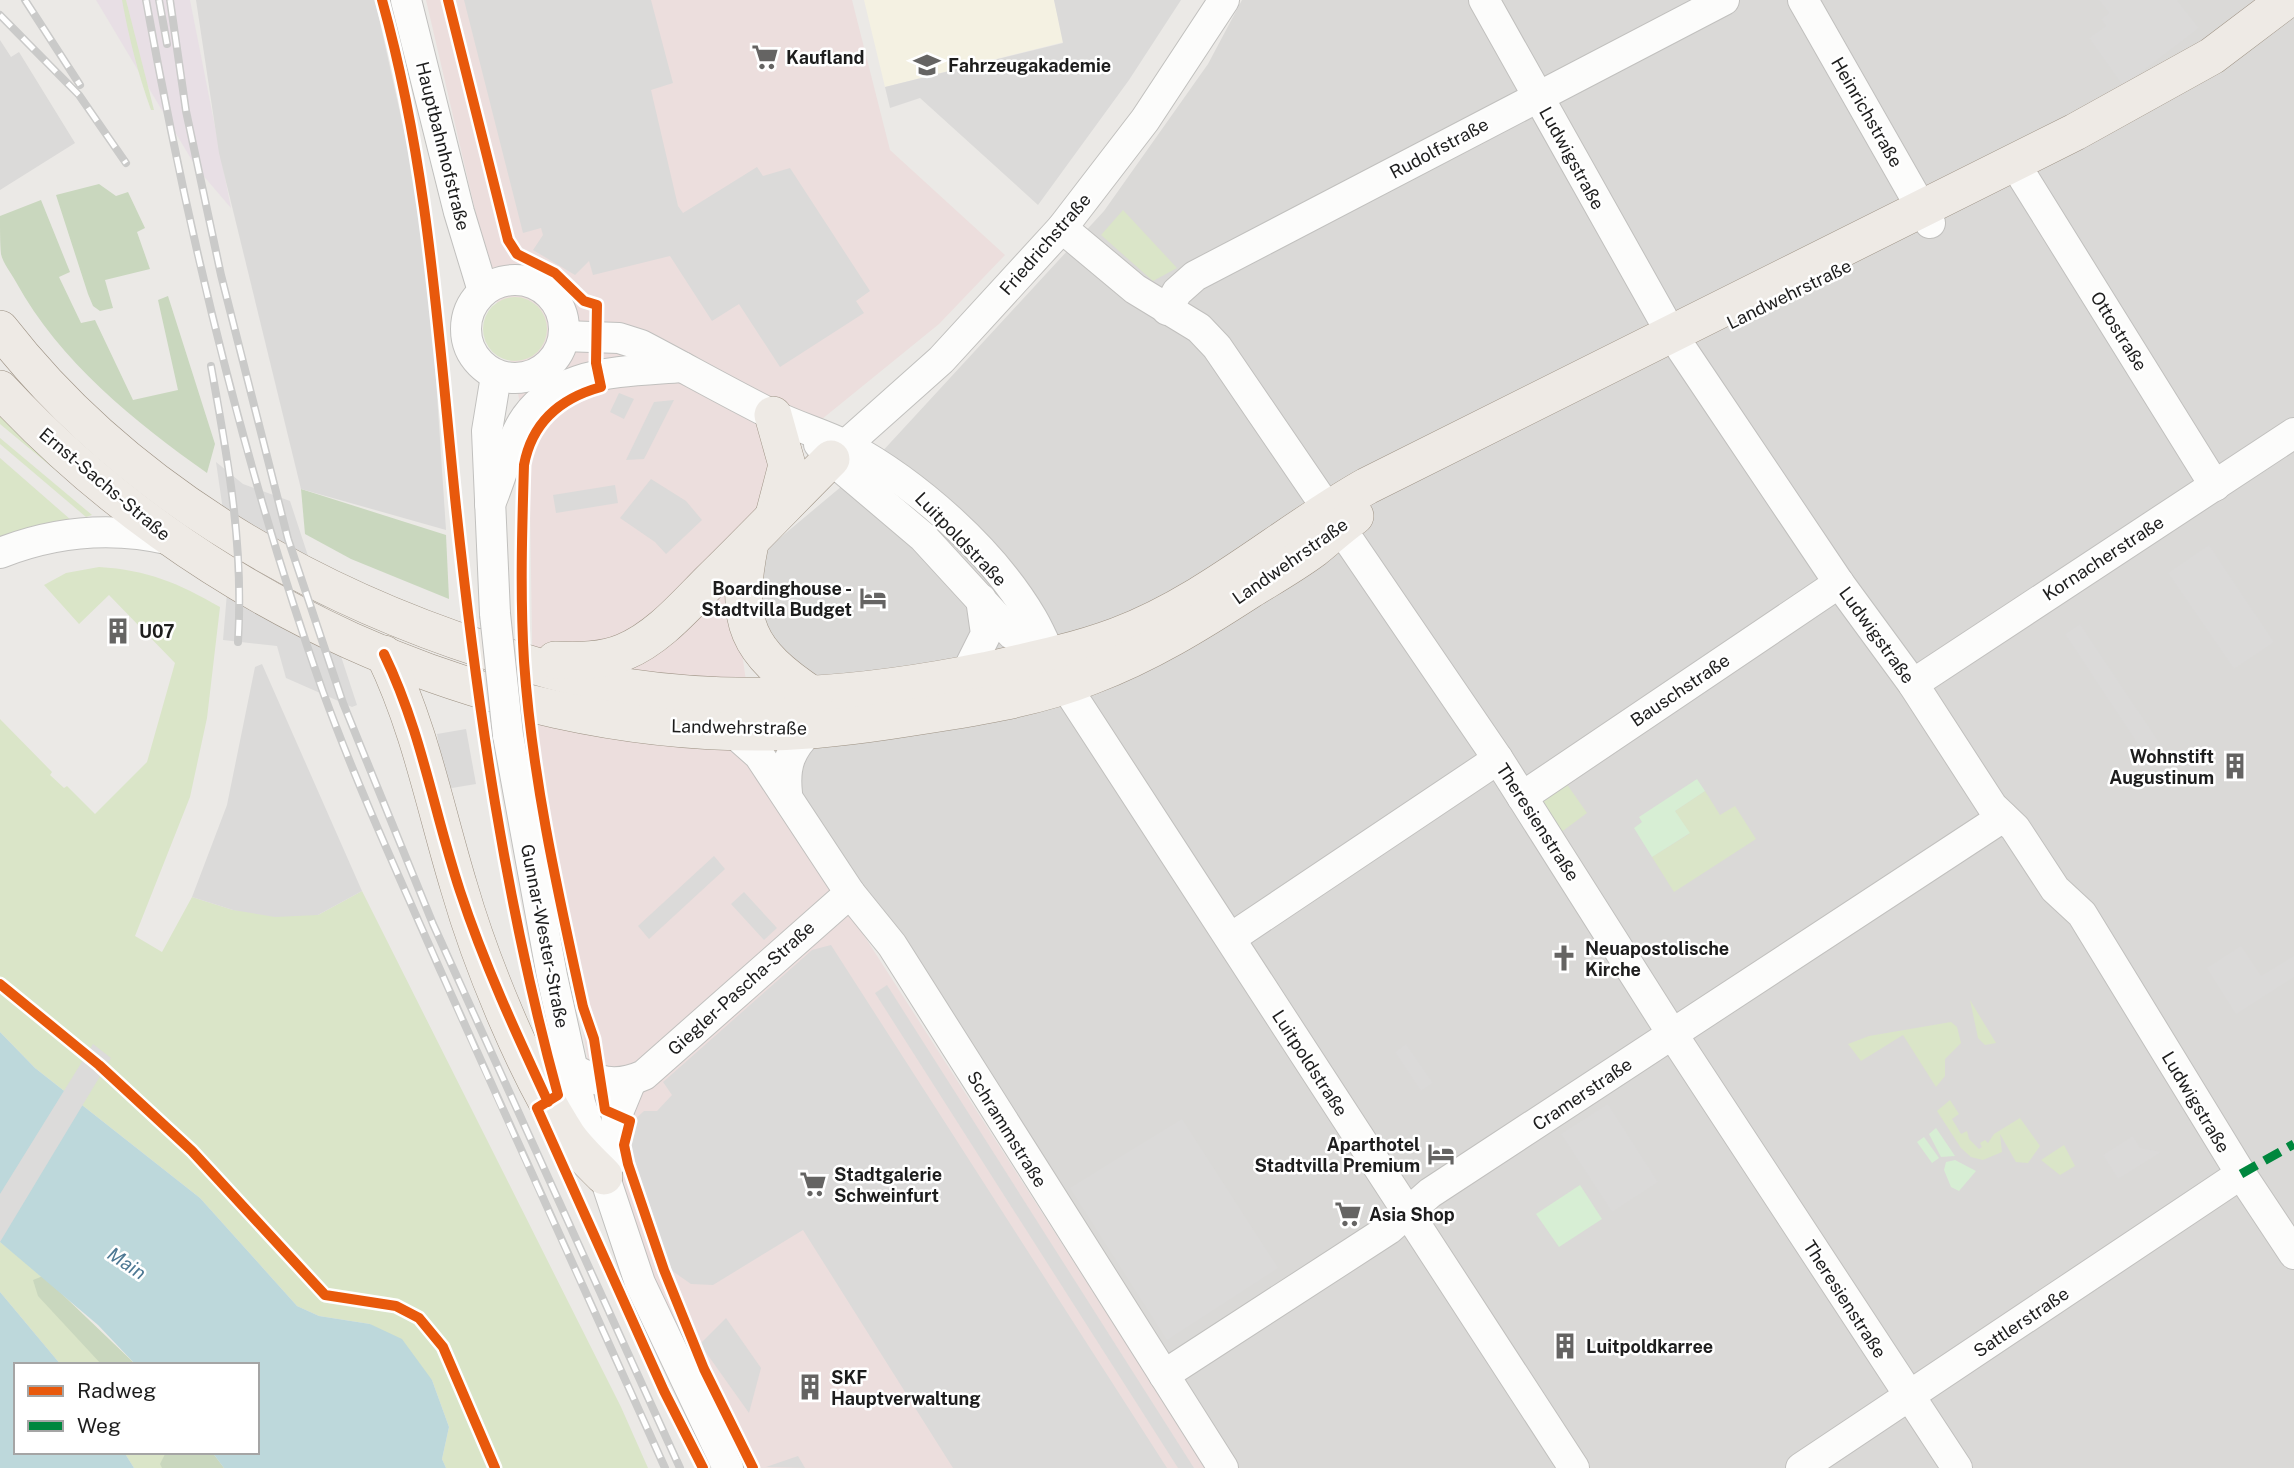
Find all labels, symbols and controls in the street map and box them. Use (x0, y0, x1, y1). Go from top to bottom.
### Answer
supermarket icon: Kaufland (750, 42, 780, 72)
place label: Kaufland (786, 47, 864, 68)
school or university icon: Fahrzeugakademie (912, 50, 942, 80)
street label: Heinrichstraße (1827, 53, 1907, 171)
place label: Fahrzeugakademie (948, 55, 1111, 76)
street label: Hauptbahnhofstraße (412, 59, 474, 233)
street label: Ludwigstraße (1535, 103, 1609, 213)
street label: Rudolfstraße (1386, 113, 1492, 183)
street label: Friedrichstraße (995, 189, 1095, 299)
street label: Landwehrstraße (1723, 255, 1855, 333)
street label: Ottostraße (2086, 287, 2152, 375)
street label: Ernst-Sachs-Straße (35, 423, 175, 545)
street label: Luitpoldstraße (911, 488, 1011, 590)
street label: Kornacherstraße (2039, 511, 2167, 605)
street label: Landwehrstraße (1228, 513, 1352, 609)
place label: Boardinghouse - Stadtvilla Budget (701, 578, 852, 620)
hotel icon: Boardinghouse - Stadtvilla Budget (858, 583, 888, 613)
street label: Ludwigstraße (1835, 583, 1919, 687)
building icon: U07 (103, 616, 133, 646)
place label: U07 (139, 621, 175, 642)
street label: Bauschstraße (1626, 649, 1734, 731)
street label: Landwehrstraße (671, 715, 807, 739)
place label: Wohnstift Augustinum (2109, 746, 2214, 788)
building icon: Wohnstift Augustinum (2220, 751, 2250, 781)
street label: Theresienstraße (1492, 759, 1584, 885)
street label: Gunnar-Wester-Straße (517, 842, 573, 1030)
street label: Giegler-Pascha-Straße (663, 917, 819, 1059)
place label: Neuapostolische Kirche (1585, 938, 1729, 980)
church icon: Neuapostolische Kirche (1549, 943, 1579, 973)
street label: Luitpoldstraße (1268, 1006, 1352, 1120)
street label: Ludwigstraße (2158, 1048, 2234, 1156)
street label: Cramerstraße (1528, 1053, 1636, 1135)
street label: Schrammstraße (963, 1067, 1051, 1191)
place label: Aparthotel Stadtvilla Premium (1254, 1134, 1420, 1176)
hotel icon: Aparthotel Stadtvilla Premium (1426, 1139, 1456, 1169)
place label: Stadtgalerie Schweinfurt (834, 1164, 942, 1206)
supermarket icon: Stadtgalerie Schweinfurt (798, 1169, 828, 1199)
supermarket icon: Asia Shop (1333, 1199, 1363, 1229)
place label: Asia Shop (1369, 1204, 1455, 1225)
street label: Theresienstraße (1799, 1236, 1891, 1362)
water label: Main (104, 1242, 150, 1284)
street label: Sattlerstraße (1969, 1282, 2073, 1362)
building icon: Luitpoldkarree (1550, 1331, 1580, 1361)
place label: Luitpoldkarree (1586, 1336, 1713, 1357)
legend (14, 1363, 259, 1454)
place label: SKF Hauptverwaltung (831, 1367, 981, 1409)
building icon: SKF Hauptverwaltung (795, 1372, 825, 1402)
text: Radweg (77, 1378, 156, 1403)
text: Weg (77, 1413, 121, 1438)

